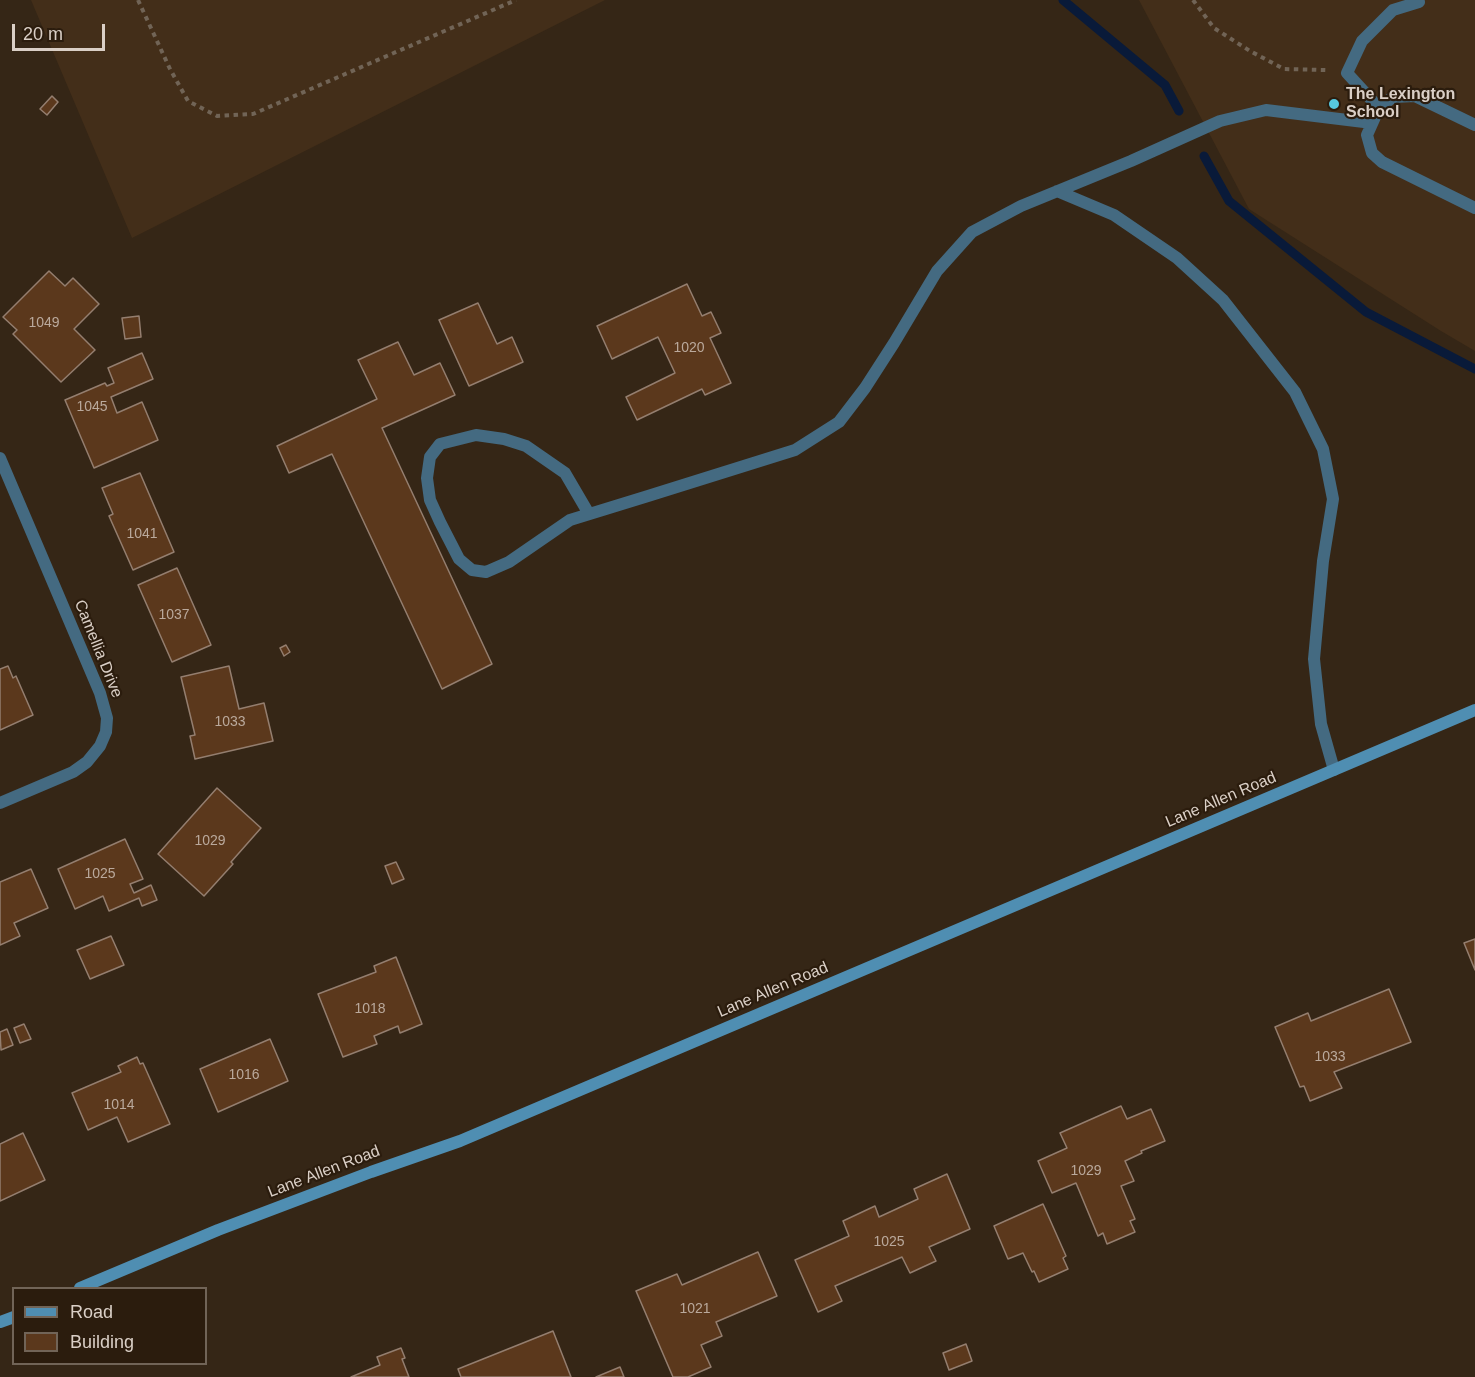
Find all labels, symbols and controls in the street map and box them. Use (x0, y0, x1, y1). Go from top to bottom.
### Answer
scale bar (15, 12, 108, 50)
text: 20 m (23, 24, 63, 44)
place label: The Lexington School (1346, 85, 1455, 123)
marker: The Lexington School (1327, 97, 1341, 111)
house number: 1049 (28, 315, 60, 331)
house number: 1020 (673, 340, 705, 356)
house number: 1045 (76, 399, 108, 415)
house number: 1041 (126, 526, 158, 542)
street label: Camellia Drive (70, 597, 126, 701)
house number: 1037 (158, 607, 190, 623)
house number: 1033 (214, 714, 246, 730)
street label: Lane Allen Road (1163, 768, 1279, 832)
house number: 1029 (194, 833, 226, 849)
house number: 1025 (84, 866, 116, 882)
street label: Lane Allen Road (715, 958, 831, 1022)
house number: 1018 (354, 1001, 386, 1017)
house number: 1033 (1314, 1049, 1346, 1065)
house number: 1016 (228, 1067, 260, 1083)
house number: 1014 (103, 1097, 135, 1113)
street label: Lane Allen Road (265, 1142, 383, 1202)
house number: 1029 (1070, 1163, 1102, 1179)
house number: 1025 (873, 1234, 905, 1250)
legend (12, 1287, 207, 1365)
house number: 1021 (679, 1301, 711, 1317)
text: Road (70, 1302, 113, 1322)
text: Building (70, 1332, 134, 1352)

